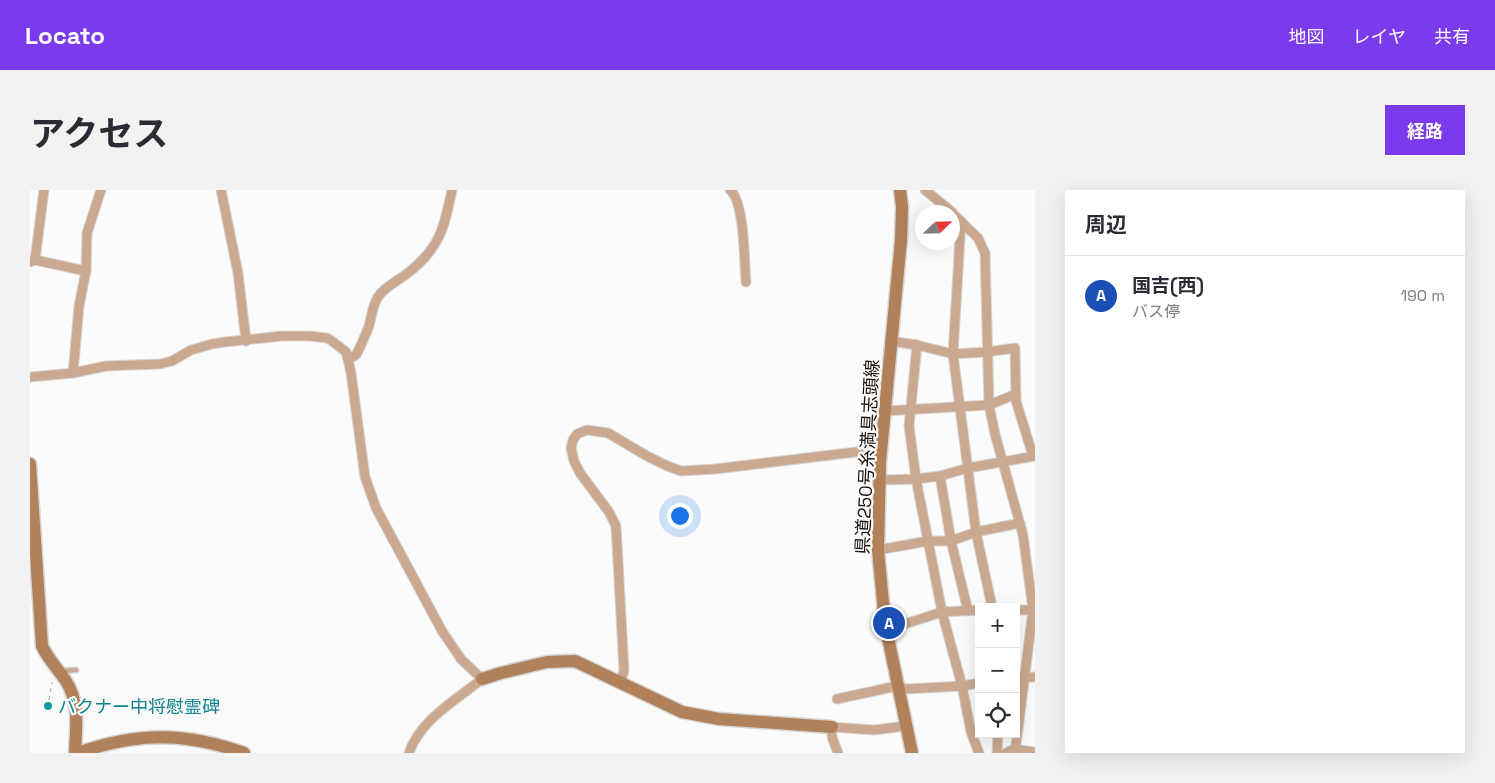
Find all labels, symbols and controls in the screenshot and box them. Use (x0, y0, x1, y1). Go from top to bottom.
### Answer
text: Locato (25, 20, 105, 51)
text: 地図 (1289, 25, 1325, 48)
text: レイヤ (1353, 25, 1406, 48)
text: 共有 (1434, 25, 1470, 48)
button: 経路 (1385, 105, 1465, 155)
text: アクセス (30, 112, 168, 156)
north arrow (915, 205, 960, 250)
text: 周辺 (1085, 211, 1127, 238)
text: 国吉(西) (1132, 273, 1204, 298)
text: A (1096, 285, 1106, 306)
text: 190 m (1400, 285, 1445, 306)
text: バス停 (1132, 301, 1180, 322)
street label: 県道250号糸満具志頭線 (850, 359, 884, 555)
your location (667, 503, 693, 529)
map controls (975, 603, 1020, 738)
button: + (975, 603, 1020, 648)
pin: A (873, 604, 905, 642)
button: − (975, 648, 1020, 693)
button: locate (975, 693, 1020, 738)
place label: バクナー中将慰霊碑 (58, 695, 220, 718)
marker: バクナー中将慰霊碑 (42, 700, 54, 712)

